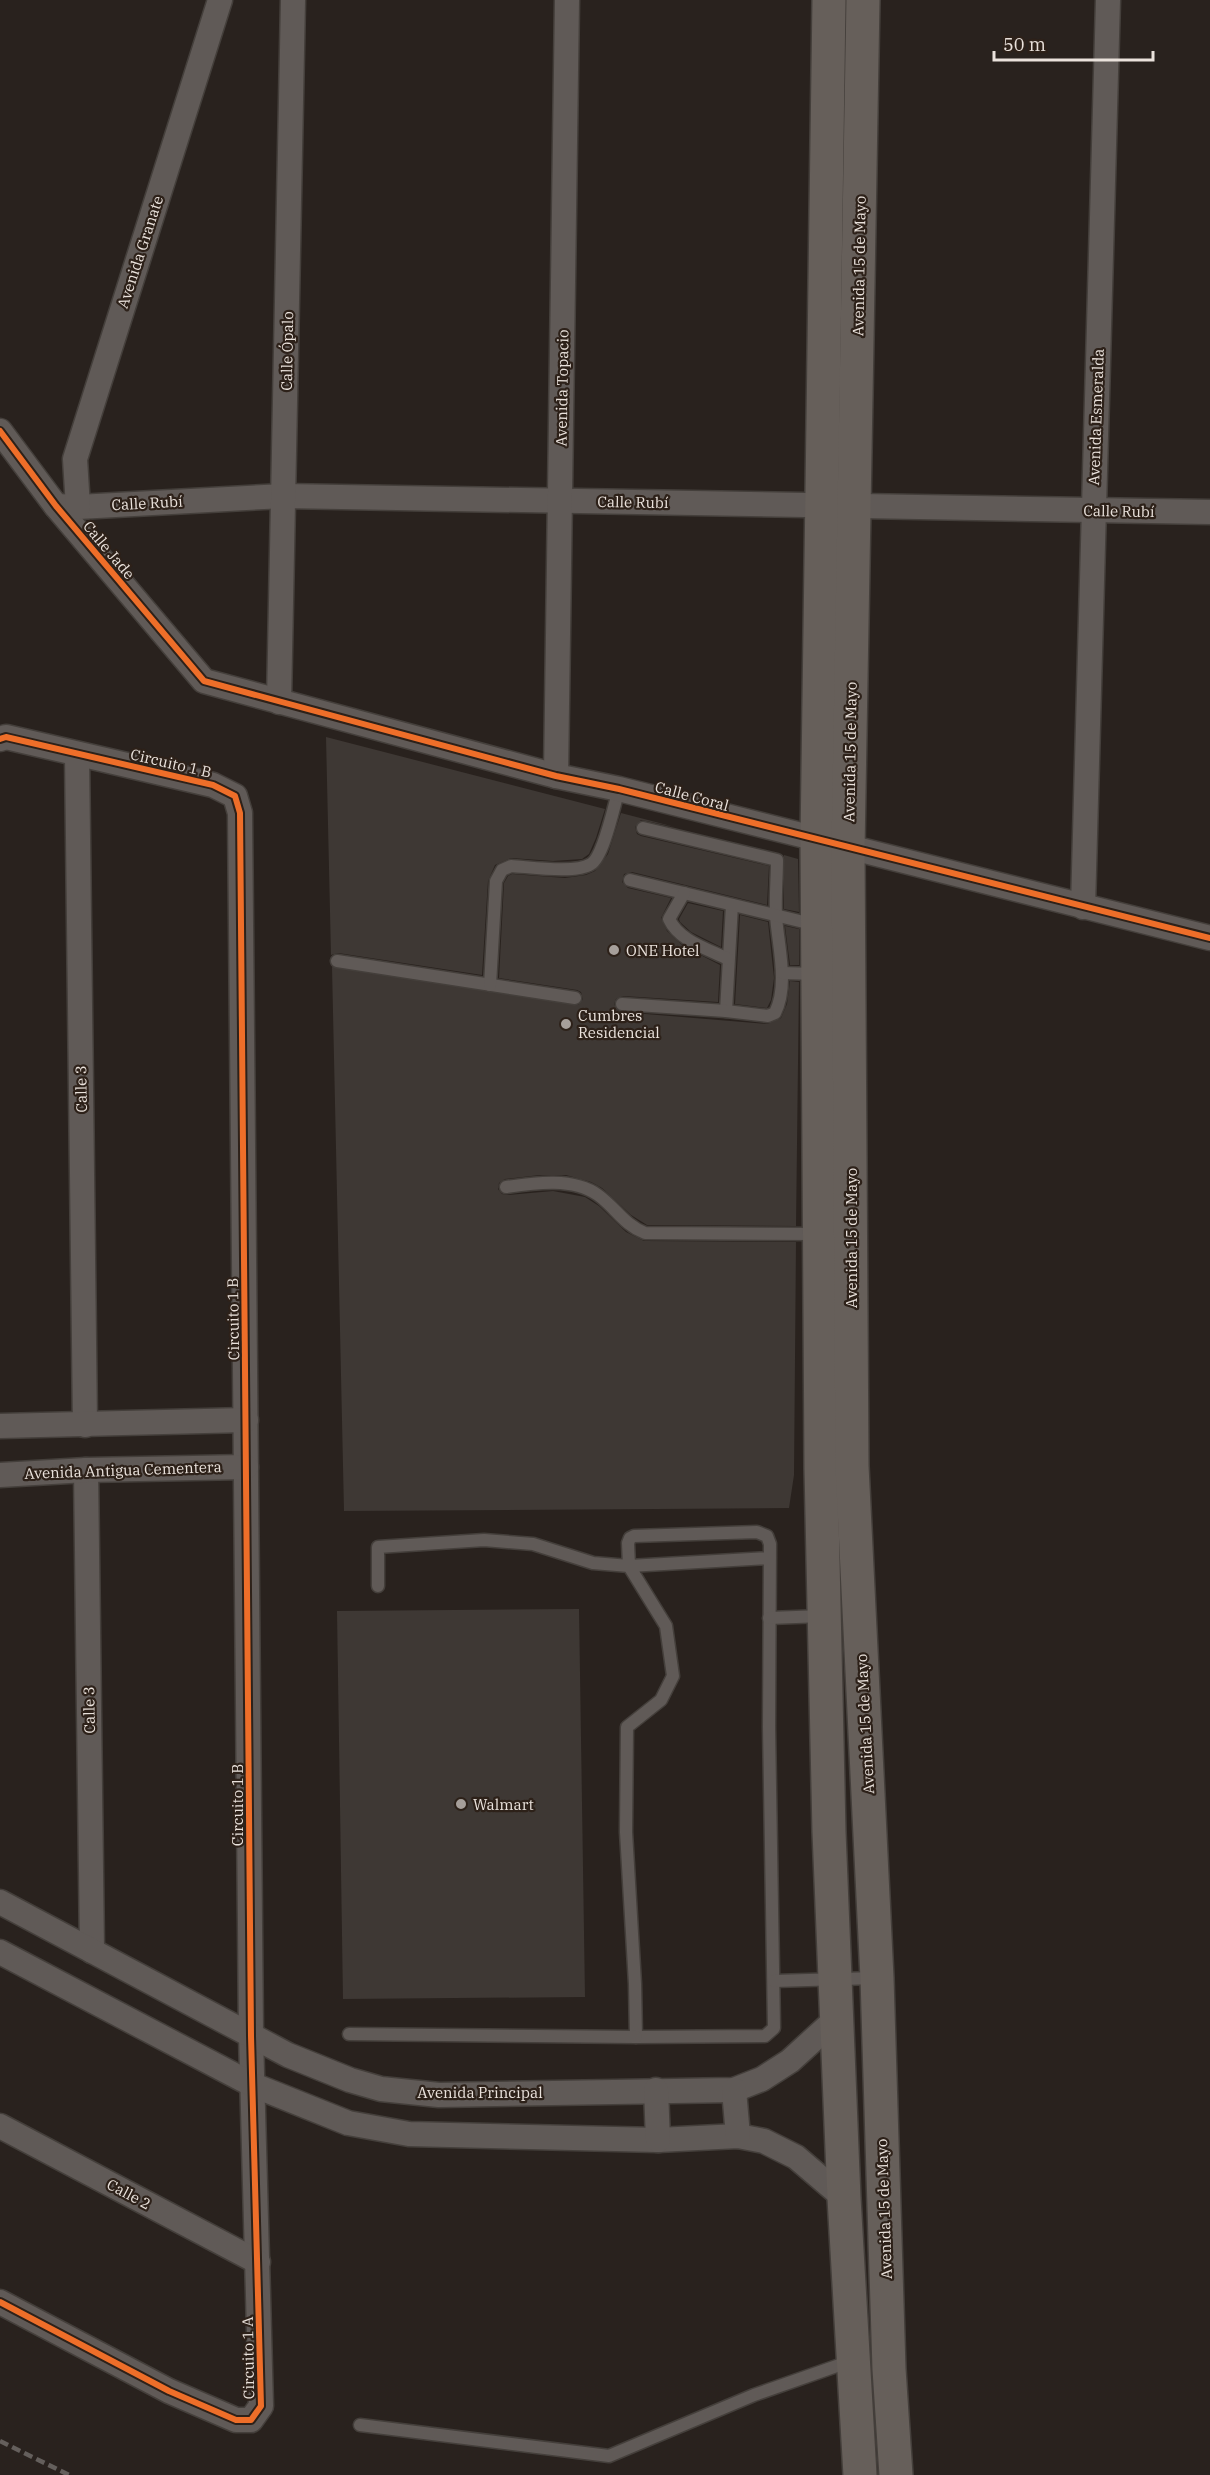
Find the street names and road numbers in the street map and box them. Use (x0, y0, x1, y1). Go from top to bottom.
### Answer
street label: Avenida Granate (113, 193, 167, 311)
street label: Avenida 15 de Mayo (848, 196, 870, 336)
street label: Calle Ópalo (277, 311, 297, 391)
street label: Avenida Topacio (551, 329, 573, 447)
street label: Avenida Esmeralda (1084, 348, 1108, 486)
street label: Calle Rubí (111, 492, 183, 514)
street label: Calle Rubí (597, 492, 669, 512)
street label: Calle Rubí (1083, 501, 1155, 521)
street label: Calle Jade (79, 517, 139, 583)
street label: Avenida 15 de Mayo (839, 682, 861, 822)
street label: Circuito 1 B (129, 744, 213, 782)
street label: Calle Coral (653, 777, 731, 815)
street label: Calle 3 (71, 1065, 91, 1113)
street label: Avenida 15 de Mayo (842, 1168, 861, 1308)
street label: Circuito 1 B (223, 1278, 243, 1360)
street label: Avenida Antigua Cementera (24, 1457, 222, 1483)
street label: Avenida 15 de Mayo (852, 1653, 878, 1795)
street label: Calle 3 (79, 1686, 99, 1734)
street label: Circuito 1 B (228, 1764, 247, 1846)
street label: Avenida Principal (417, 2083, 543, 2102)
street label: Avenida 15 de Mayo (872, 2138, 896, 2280)
street label: Calle 2 (104, 2175, 154, 2213)
street label: Circuito 1 A (238, 2316, 258, 2400)

